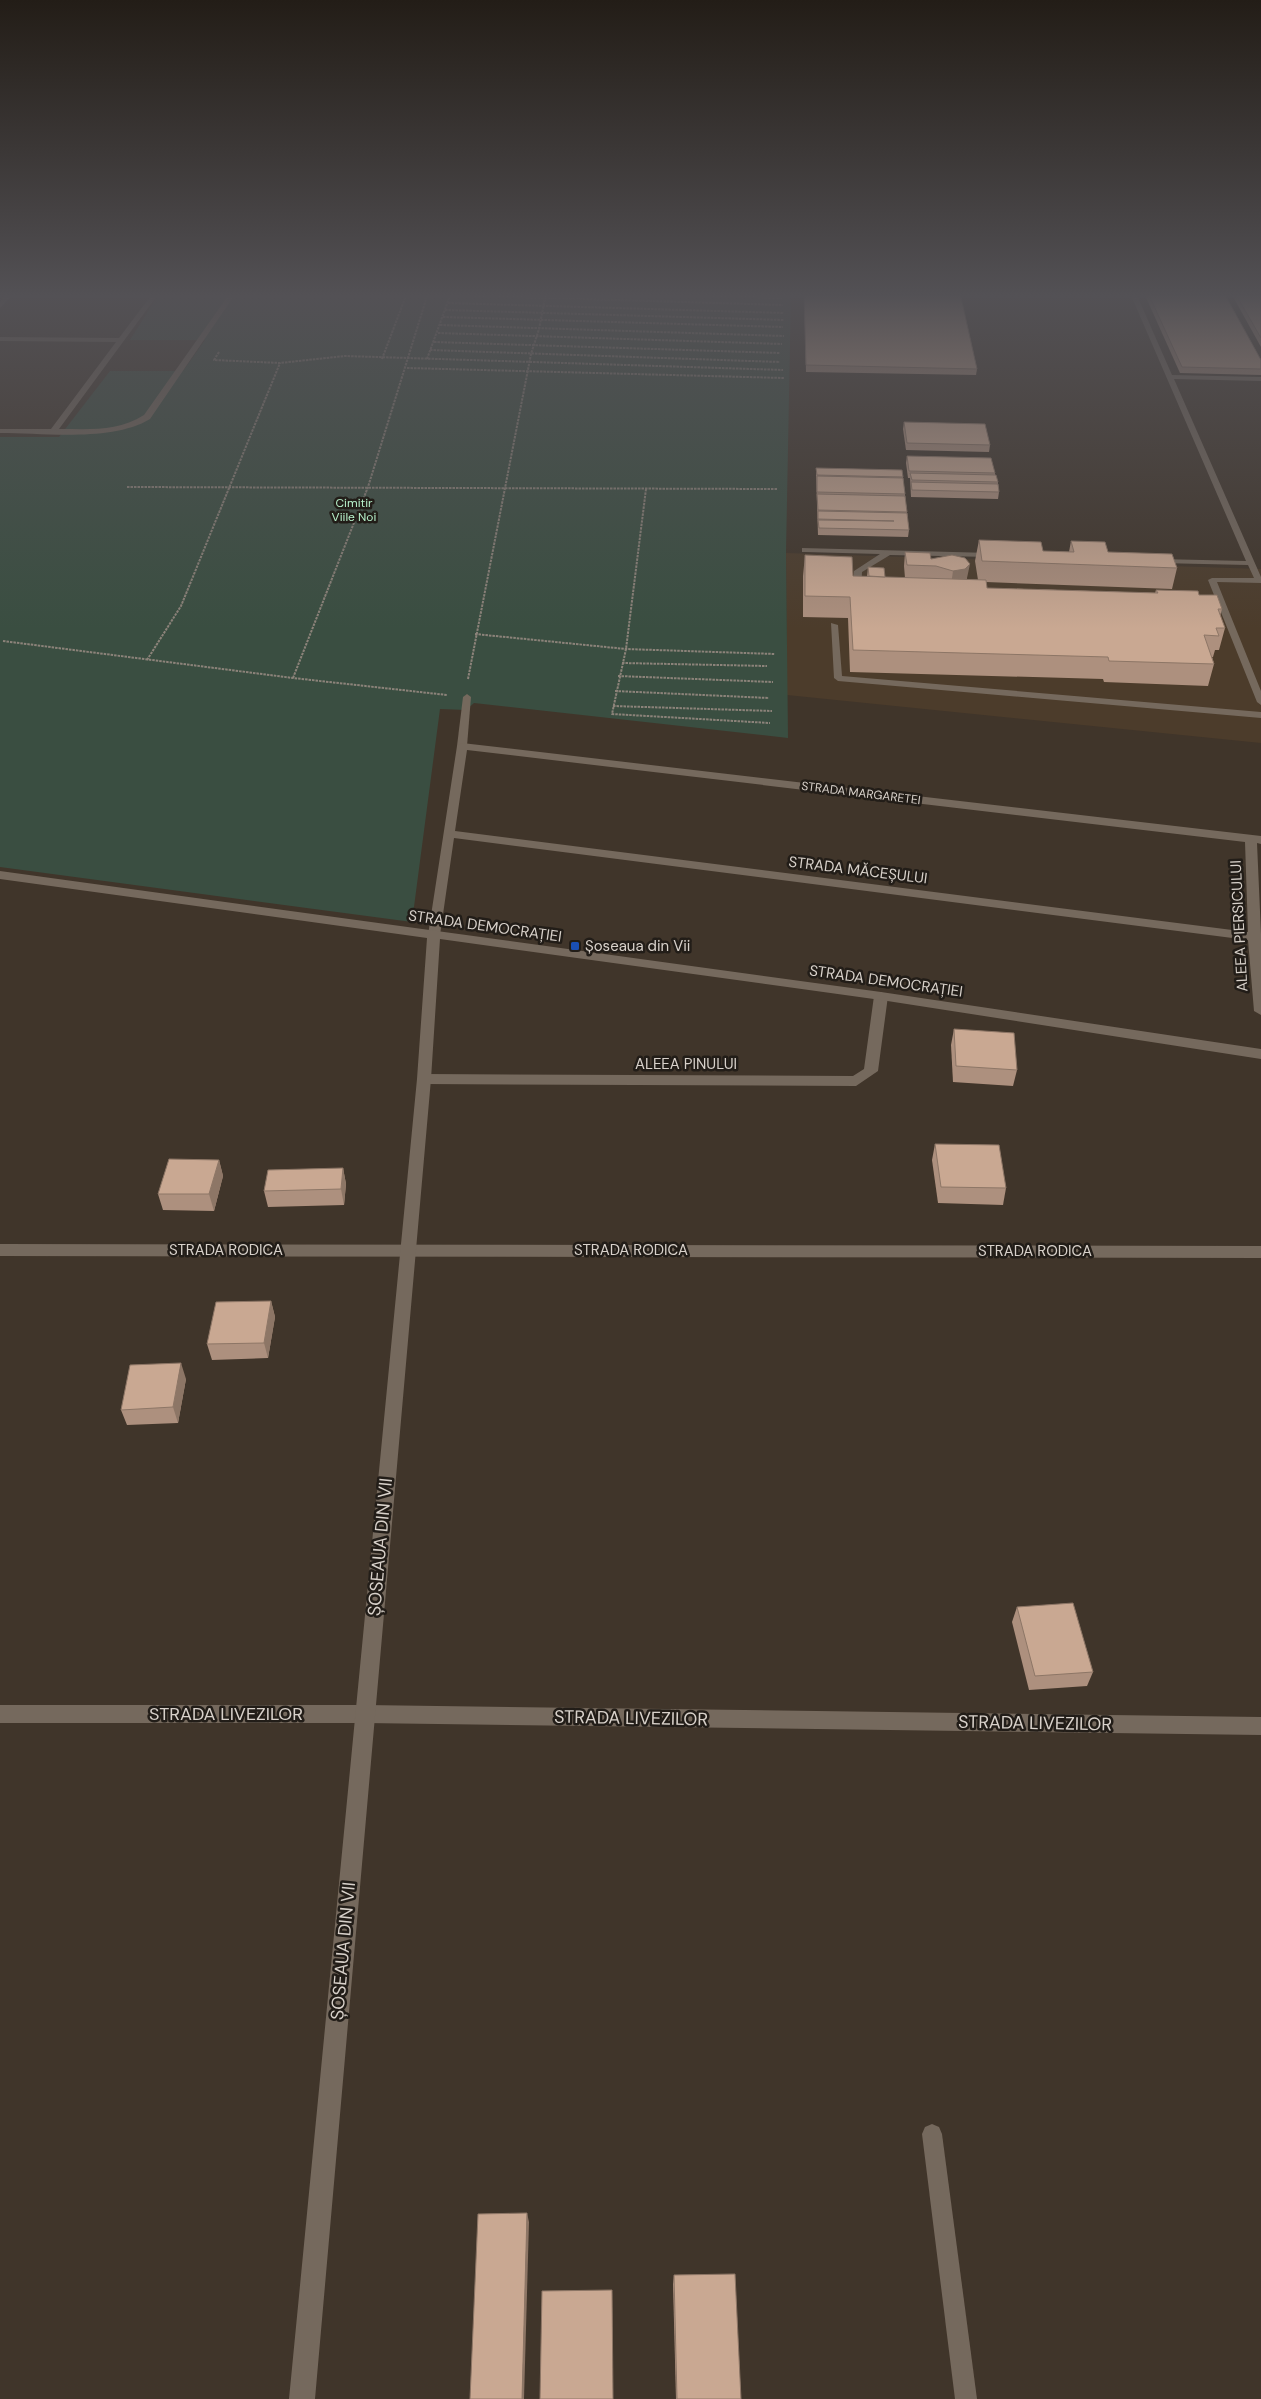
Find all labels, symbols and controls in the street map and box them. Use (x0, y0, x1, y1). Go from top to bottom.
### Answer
park label: Cimitir Viile Noi (332, 495, 376, 525)
street label: STRADA MARGARETEI (801, 778, 921, 808)
street label: STRADA MĂCEȘULUI (787, 852, 929, 888)
street label: ALEEA PIERSICULUI (1226, 860, 1252, 992)
street label: STRADA DEMOCRAȚIEI (407, 905, 563, 947)
place label: Șoseaua din Vii (585, 936, 690, 956)
marker: Șoseaua din Vii (569, 940, 581, 952)
street label: STRADA DEMOCRAȚIEI (808, 960, 964, 1002)
street label: ALEEA PINULUI (635, 1054, 737, 1074)
street label: STRADA RODICA (169, 1240, 283, 1260)
street label: STRADA RODICA (574, 1240, 688, 1260)
street label: STRADA RODICA (978, 1241, 1092, 1261)
street label: ȘOSEAUA DIN VII (362, 1477, 398, 1617)
street label: STRADA LIVEZILOR (149, 1702, 303, 1726)
street label: STRADA LIVEZILOR (554, 1705, 708, 1731)
street label: STRADA LIVEZILOR (958, 1710, 1112, 1736)
street label: ȘOSEAUA DIN VII (325, 1881, 361, 2021)

